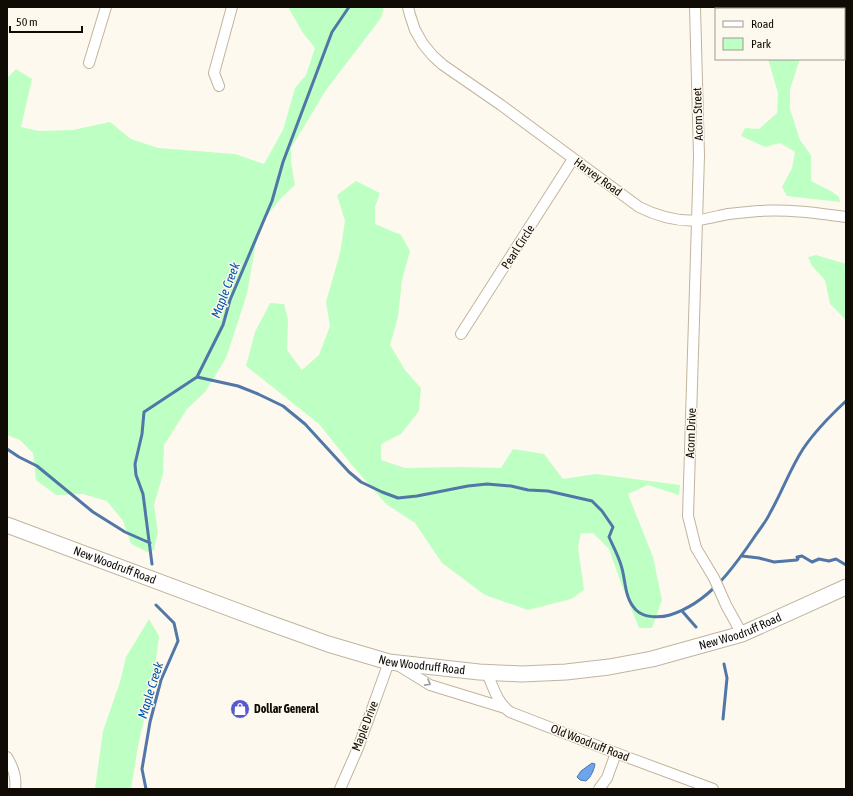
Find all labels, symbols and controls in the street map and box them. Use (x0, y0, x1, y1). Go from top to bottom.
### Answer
scale bar (10, 8, 82, 34)
legend (715, 8, 845, 60)
text: 50 m (16, 15, 38, 29)
text: Road (751, 17, 774, 31)
text: Park (751, 37, 772, 51)
street label: Acorn Street (690, 87, 706, 141)
street label: Harvey Road (571, 155, 625, 199)
street label: Pearl Circle (499, 222, 537, 272)
water label: Maple Creek (208, 260, 243, 320)
street label: Acorn Drive (683, 408, 699, 458)
street label: New Woodruff Road (71, 543, 158, 587)
street label: New Woodruff Road (697, 610, 784, 653)
street label: New Woodruff Road (377, 652, 466, 677)
water label: Maple Creek (135, 660, 166, 720)
one-way arrow (424, 679, 431, 686)
shop icon: Dollar General (229, 698, 251, 720)
street label: Maple Drive (349, 699, 381, 753)
place label: Dollar General (254, 702, 319, 716)
street label: Old Woodruff Road (549, 722, 631, 764)

